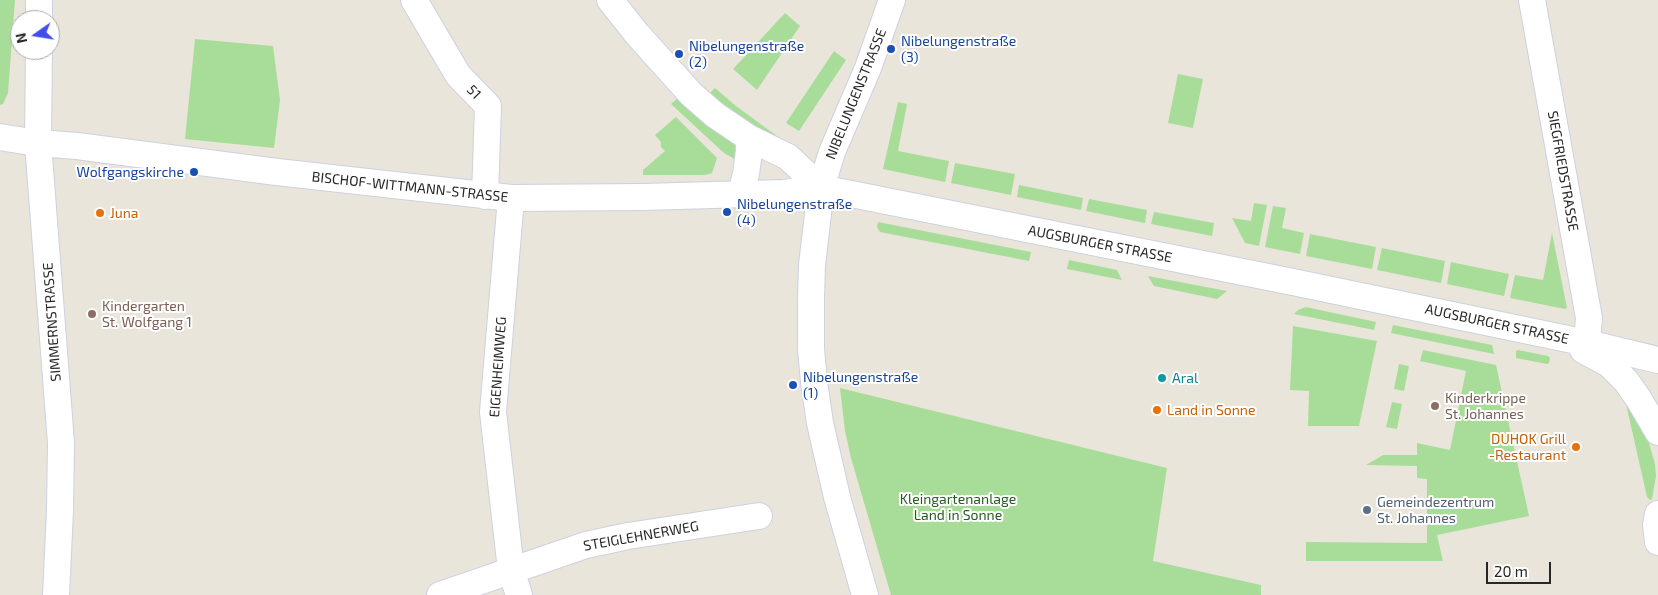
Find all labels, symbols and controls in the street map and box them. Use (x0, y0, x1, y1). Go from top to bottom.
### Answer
north arrow (10, 10, 60, 60)
street label: NIBELUNGENSTRASSE (822, 26, 890, 162)
text: N (11, 31, 30, 45)
place label: Nibelungenstraße (3) (901, 33, 1016, 65)
place label: Nibelungenstraße (2) (689, 38, 804, 70)
marker: Nibelungenstraße (3) (885, 43, 897, 55)
marker: Nibelungenstraße (2) (673, 48, 685, 60)
street label: 51 (463, 81, 485, 103)
street label: SIEGFRIEDSTRASSE (1544, 109, 1582, 233)
place label: Wolfgangskirche (77, 164, 184, 180)
marker: Wolfgangskirche (188, 166, 200, 178)
street label: BISCHOF-WITTMANN-STRASSE (311, 168, 509, 206)
place label: Nibelungenstraße (4) (737, 196, 852, 228)
place label: Juna (110, 205, 139, 221)
marker: Nibelungenstraße (4) (721, 206, 733, 218)
marker: Juna (94, 207, 106, 219)
street label: AUGSBURGER STRASSE (1026, 222, 1174, 266)
street label: SIMMERNSTRASSE (39, 262, 65, 382)
place label: Kindergarten St. Wolfgang 1 (102, 298, 192, 331)
street label: AUGSBURGER STRASSE (1424, 301, 1570, 347)
marker: Kindergarten St. Wolfgang 1 (86, 308, 98, 320)
street label: EIGENHEIMWEG (486, 316, 510, 418)
place label: Nibelungenstraße (1) (803, 369, 918, 402)
place label: Aral (1172, 370, 1198, 386)
marker: Aral (1156, 372, 1168, 384)
marker: Nibelungenstraße (1) (787, 379, 799, 391)
place label: Kinderkrippe St. Johannes (1445, 390, 1526, 422)
marker: Kinderkrippe St. Johannes (1429, 400, 1441, 412)
place label: Land in Sonne (1167, 402, 1255, 418)
marker: Land in Sonne (1151, 404, 1163, 416)
place label: DUHOK Grill -Restaurant (1489, 431, 1566, 464)
marker: DUHOK Grill -Restaurant (1570, 441, 1582, 453)
park label: Kleingartenanlage Land in Sonne (900, 491, 1016, 524)
place label: Gemeindezentrum St. Johannes (1377, 494, 1494, 526)
marker: Gemeindezentrum St. Johannes (1361, 504, 1373, 516)
street label: STEIGLEHNERWEG (582, 518, 700, 554)
scale bar (1488, 552, 1553, 584)
text: 20 m (1494, 562, 1528, 580)

